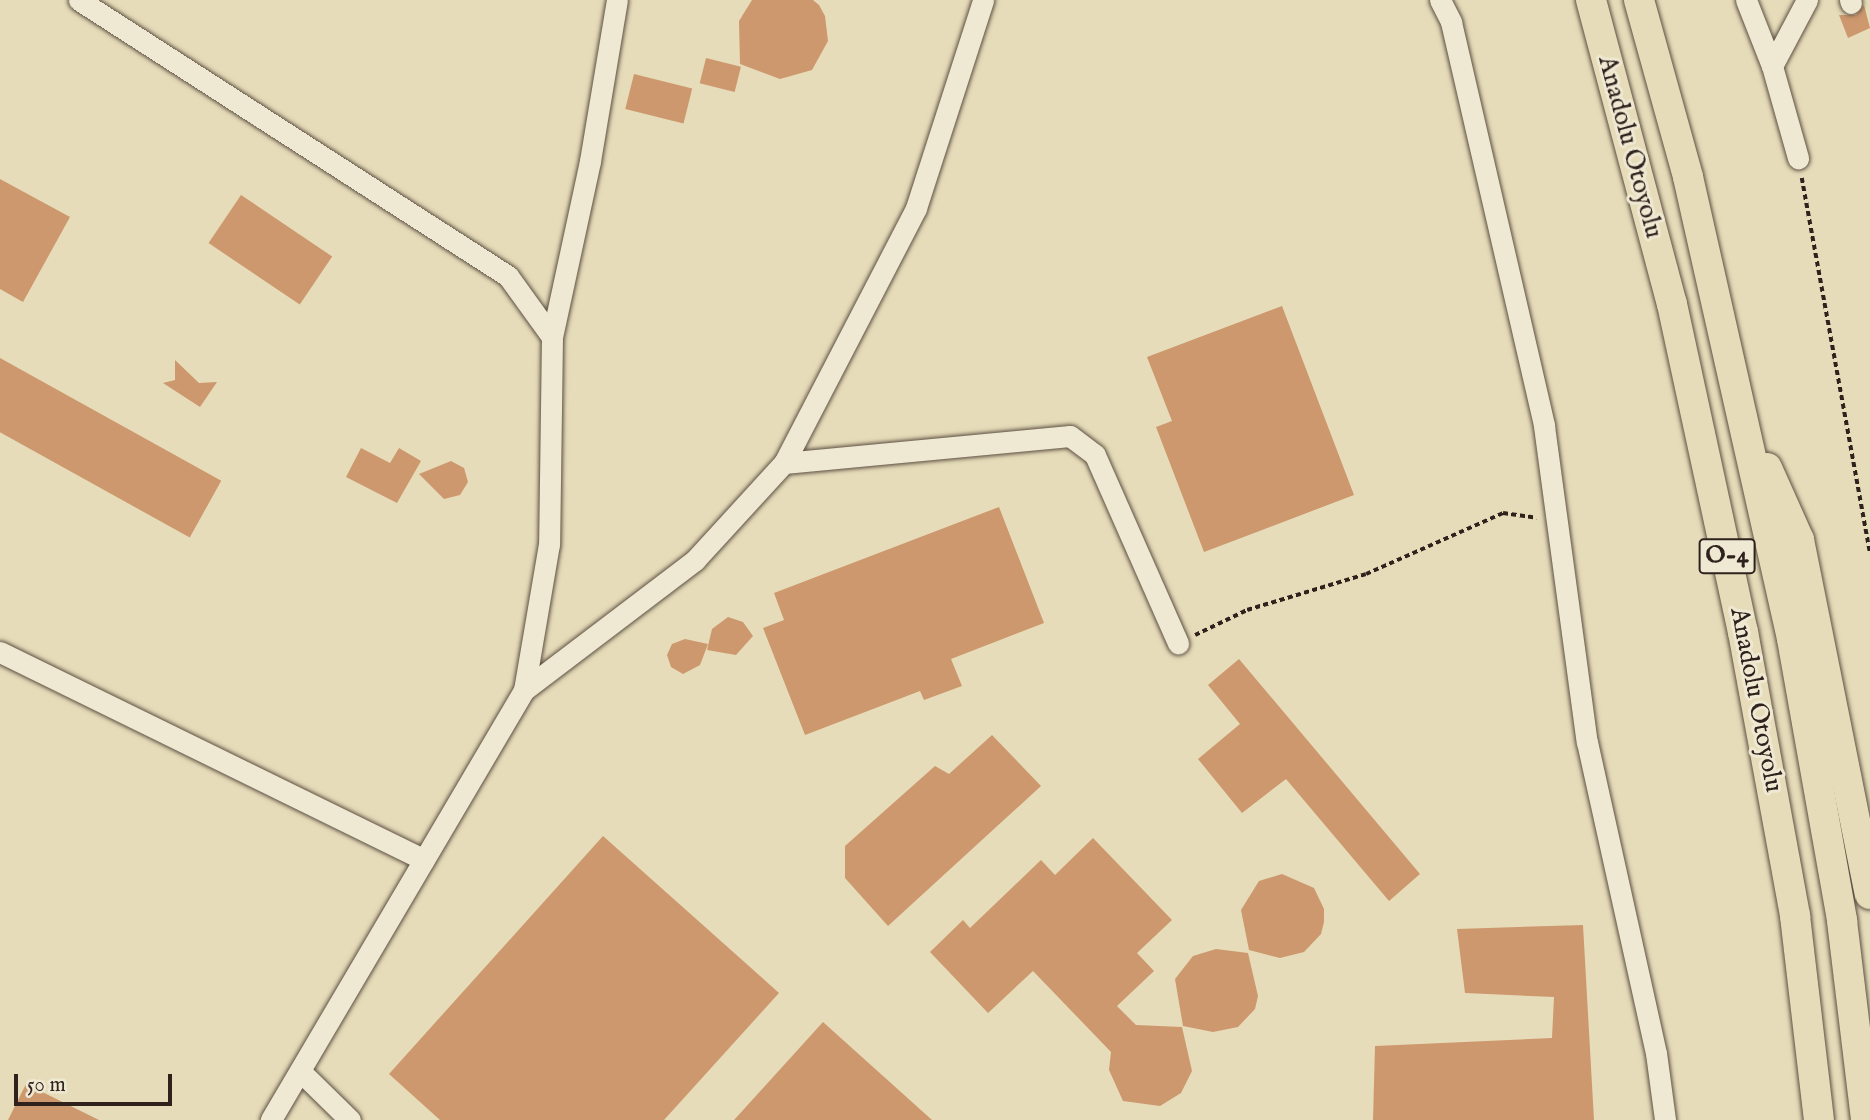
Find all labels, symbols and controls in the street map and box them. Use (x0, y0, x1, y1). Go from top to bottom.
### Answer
street label: Anadolu Otoyolu (1591, 52, 1669, 242)
road number: O-4 (1697, 536, 1757, 576)
street label: Anadolu Otoyolu (1723, 605, 1789, 795)
scale bar (18, 1060, 175, 1104)
text: 50 m (27, 1072, 66, 1099)

